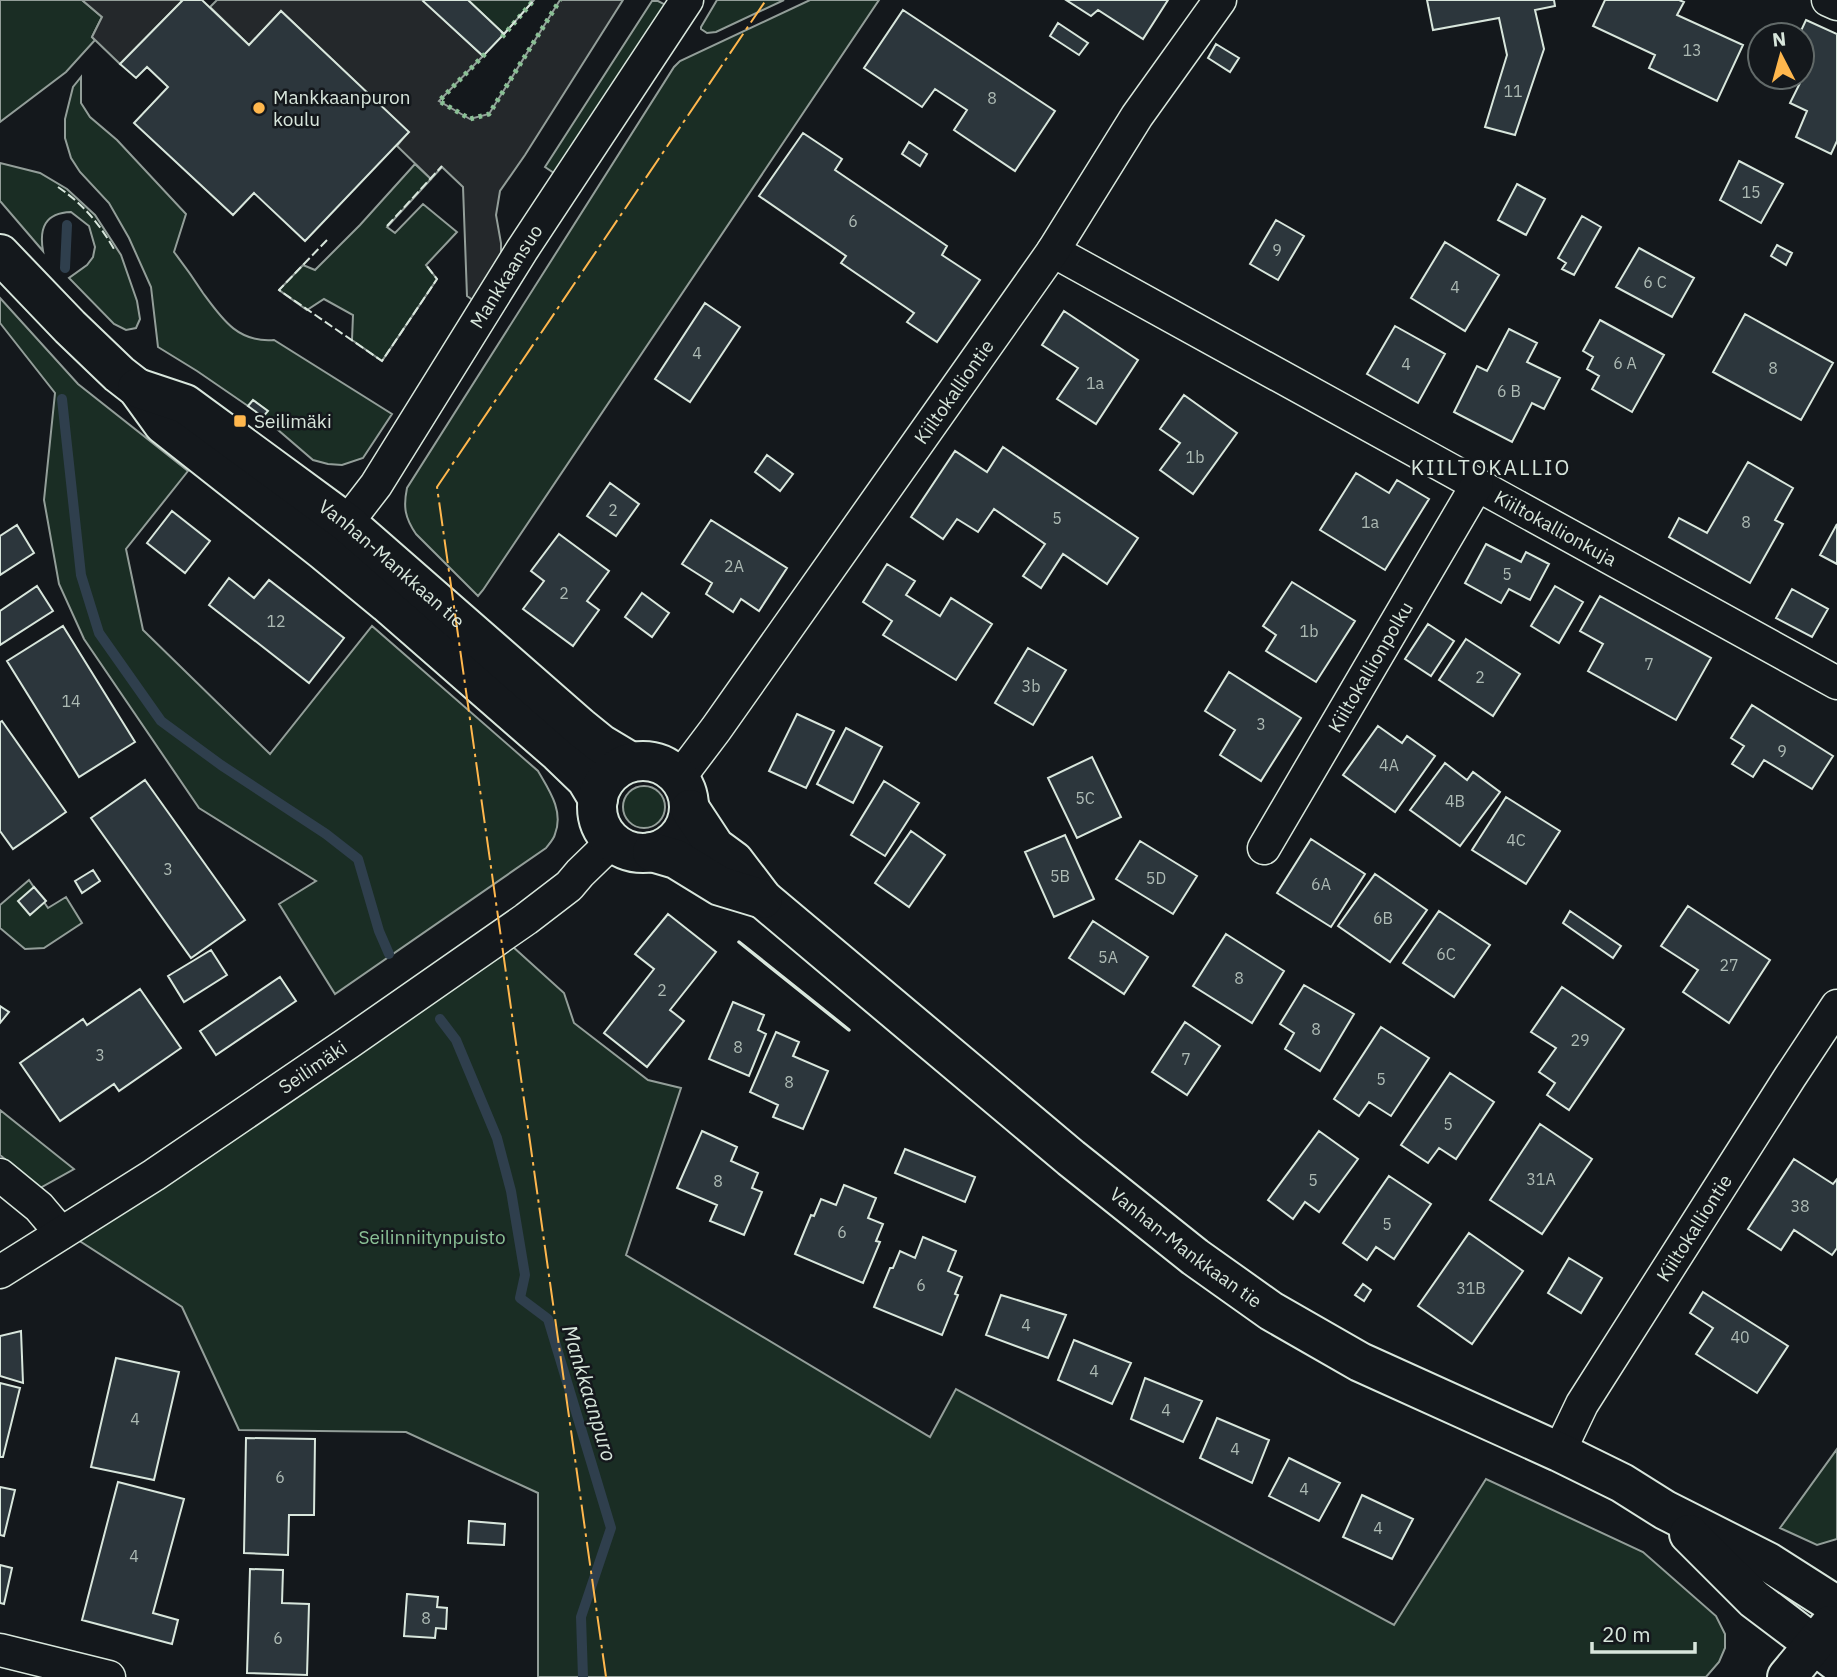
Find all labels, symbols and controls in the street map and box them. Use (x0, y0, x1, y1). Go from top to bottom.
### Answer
north arrow (1746, 21, 1816, 91)
text: N (1771, 26, 1787, 52)
house number: 13 (1682, 40, 1702, 60)
house number: 11 (1503, 81, 1523, 101)
place label: Mankkaanpuron koulu (273, 85, 411, 131)
house number: 8 (987, 88, 997, 108)
marker: Mankkaanpuron koulu (251, 100, 267, 116)
house number: 15 (1741, 182, 1761, 202)
house number: 6 (848, 211, 858, 231)
street label: Mankkaansuo (464, 220, 548, 333)
house number: 9 (1272, 240, 1282, 260)
house number: 6 C (1643, 272, 1667, 292)
house number: 4 (1450, 277, 1460, 297)
street label: Kiiltokalliontie (909, 335, 999, 449)
house number: 4 (692, 343, 702, 363)
house number: 6 A (1613, 353, 1637, 373)
house number: 4 (1401, 354, 1411, 374)
house number: 8 (1768, 358, 1778, 378)
house number: 1a (1086, 373, 1105, 393)
house number: 6 B (1497, 381, 1521, 401)
place label: Seilimäki (254, 409, 332, 433)
marker: Seilimäki (232, 413, 248, 429)
house number: 1b (1186, 447, 1204, 467)
district label: KIILTOKALLIO (1411, 453, 1571, 481)
street label: Kiiltokallionkuja (1490, 485, 1621, 571)
street label: Vanhan-Mankkaan tie (314, 494, 470, 633)
house number: 2 (608, 500, 618, 520)
house number: 5 (1052, 508, 1062, 528)
house number: 1a (1361, 512, 1380, 532)
house number: 8 (1741, 512, 1751, 532)
house number: 2A (724, 556, 744, 576)
house number: 5 (1502, 564, 1512, 584)
house number: 2 (559, 583, 569, 603)
street label: Kiiltokallionpolku (1323, 597, 1418, 737)
house number: 12 (266, 611, 286, 631)
house number: 1b (1300, 621, 1318, 641)
house number: 7 (1644, 654, 1654, 674)
house number: 2 (1475, 667, 1485, 687)
house number: 3b (1022, 676, 1040, 696)
house number: 14 (61, 691, 81, 711)
house number: 3 (1256, 714, 1266, 734)
house number: 9 (1777, 741, 1787, 761)
house number: 4A (1379, 755, 1399, 775)
house number: 5C (1075, 788, 1095, 808)
house number: 4B (1445, 791, 1465, 811)
house number: 4C (1506, 830, 1526, 850)
house number: 3 (163, 859, 173, 879)
house number: 5B (1050, 866, 1070, 886)
house number: 5D (1146, 868, 1166, 888)
house number: 6A (1311, 874, 1331, 894)
house number: 6B (1373, 908, 1393, 928)
house number: 6C (1436, 944, 1456, 964)
house number: 5A (1098, 947, 1118, 967)
house number: 27 (1719, 955, 1739, 975)
house number: 8 (1234, 968, 1244, 988)
house number: 2 (657, 980, 667, 1000)
house number: 8 (1311, 1019, 1321, 1039)
house number: 29 (1570, 1030, 1590, 1050)
street label: Seilimäki (274, 1035, 352, 1099)
house number: 8 (733, 1037, 743, 1057)
house number: 3 (95, 1045, 105, 1065)
house number: 7 (1181, 1049, 1191, 1069)
house number: 5 (1376, 1069, 1386, 1089)
house number: 8 (784, 1072, 794, 1092)
house number: 5 (1443, 1114, 1453, 1134)
house number: 31A (1526, 1169, 1556, 1189)
house number: 5 (1308, 1170, 1318, 1190)
street label: Kiiltokalliontie (1651, 1170, 1737, 1286)
house number: 8 (713, 1171, 723, 1191)
street label: Vanhan-Mankkaan tie (1105, 1182, 1267, 1313)
house number: 38 (1790, 1196, 1810, 1216)
house number: 5 (1382, 1214, 1392, 1234)
house number: 6 (837, 1222, 847, 1242)
park label: Seilinniitynpuisto (358, 1225, 506, 1249)
house number: 6 (916, 1275, 926, 1295)
house number: 31B (1456, 1278, 1486, 1298)
house number: 4 (1021, 1315, 1031, 1335)
water label: Mankkaanpuro (556, 1321, 624, 1465)
house number: 40 (1730, 1327, 1750, 1347)
house number: 4 (1089, 1361, 1099, 1381)
house number: 4 (1161, 1400, 1171, 1420)
house number: 4 (130, 1409, 140, 1429)
house number: 4 (1230, 1439, 1240, 1459)
house number: 6 (275, 1467, 285, 1487)
house number: 4 (1299, 1479, 1309, 1499)
house number: 4 (1373, 1518, 1383, 1538)
house number: 4 (129, 1546, 139, 1566)
house number: 8 (421, 1608, 431, 1628)
scale bar (1592, 1610, 1695, 1654)
text: 20 m (1602, 1620, 1651, 1648)
house number: 6 (273, 1628, 283, 1648)

